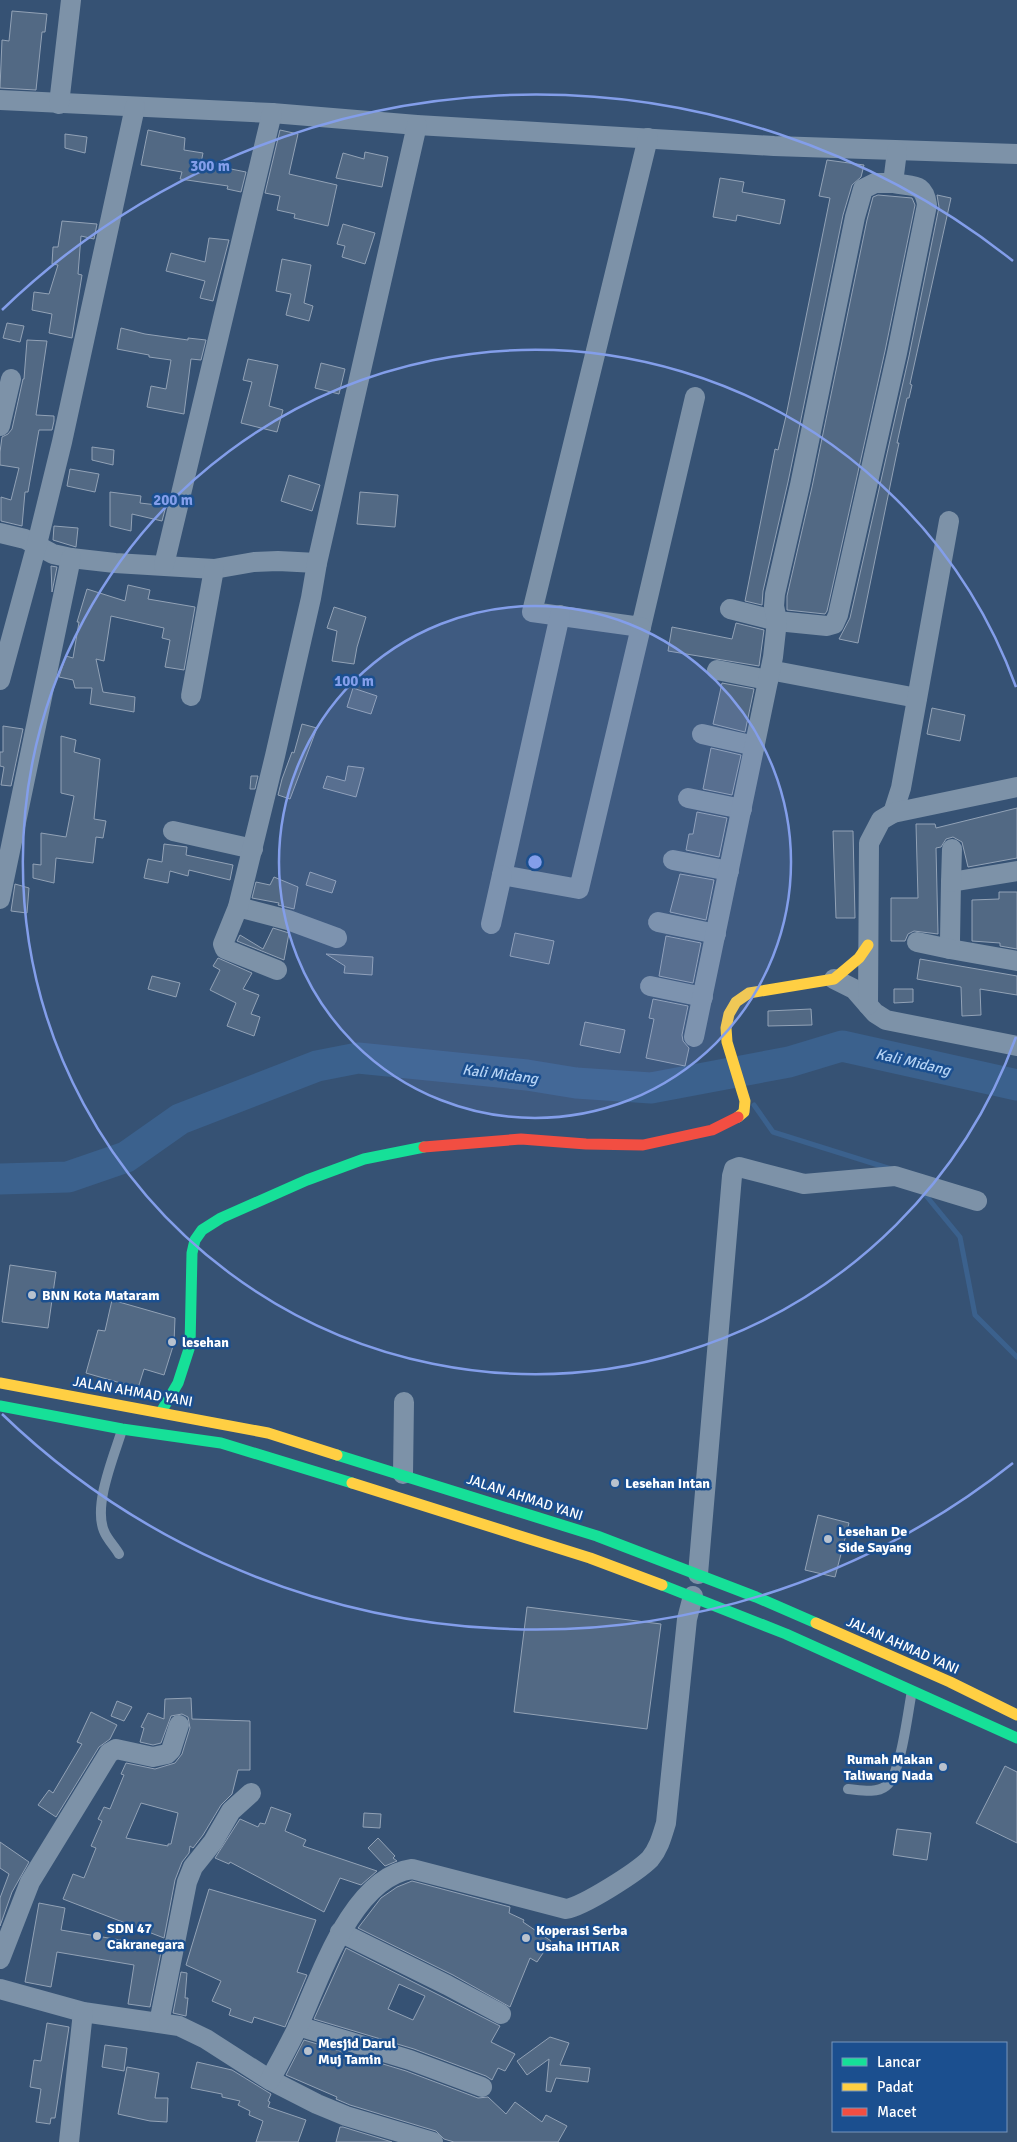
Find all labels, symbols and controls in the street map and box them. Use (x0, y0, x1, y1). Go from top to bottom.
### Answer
text: 300 m (190, 157, 230, 175)
text: 200 m (153, 491, 193, 509)
text: 100 m (334, 672, 374, 690)
centre of rings (526, 853, 544, 871)
water label: Kali Midang (874, 1045, 953, 1080)
water label: Kali Midang (461, 1060, 540, 1088)
place label: BNN Kota Mataram (42, 1287, 160, 1304)
marker: BNN Kota Mataram (26, 1289, 38, 1301)
place label: lesehan (182, 1334, 229, 1351)
marker: lesehan (166, 1336, 178, 1348)
street label: JALAN AHMAD YANI (72, 1373, 194, 1410)
street label: JALAN AHMAD YANI (464, 1471, 585, 1524)
place label: Lesehan Intan (625, 1475, 710, 1492)
marker: Lesehan Intan (609, 1477, 621, 1489)
place label: Lesehan De Side Sayang (838, 1523, 912, 1556)
marker: Lesehan De Side Sayang (822, 1533, 834, 1545)
street label: JALAN AHMAD YANI (844, 1613, 962, 1678)
place label: Rumah Makan Taliwang Nada (844, 1751, 933, 1784)
marker: Rumah Makan Taliwang Nada (937, 1761, 949, 1773)
place label: SDN 47 Cakranegara (107, 1920, 185, 1953)
place label: Koperasi Serba Usaha IHTIAR (536, 1922, 627, 1955)
marker: SDN 47 Cakranegara (91, 1930, 103, 1942)
marker: Koperasi Serba Usaha IHTIAR (520, 1932, 532, 1944)
place label: Mesjid Darul Muj Tamin (318, 2035, 397, 2068)
legend (832, 2042, 1007, 2132)
marker: Mesjid Darul Muj Tamin (302, 2045, 314, 2057)
text: Lancar (877, 2053, 921, 2071)
text: Padat (877, 2078, 913, 2096)
text: Macet (877, 2103, 916, 2121)

